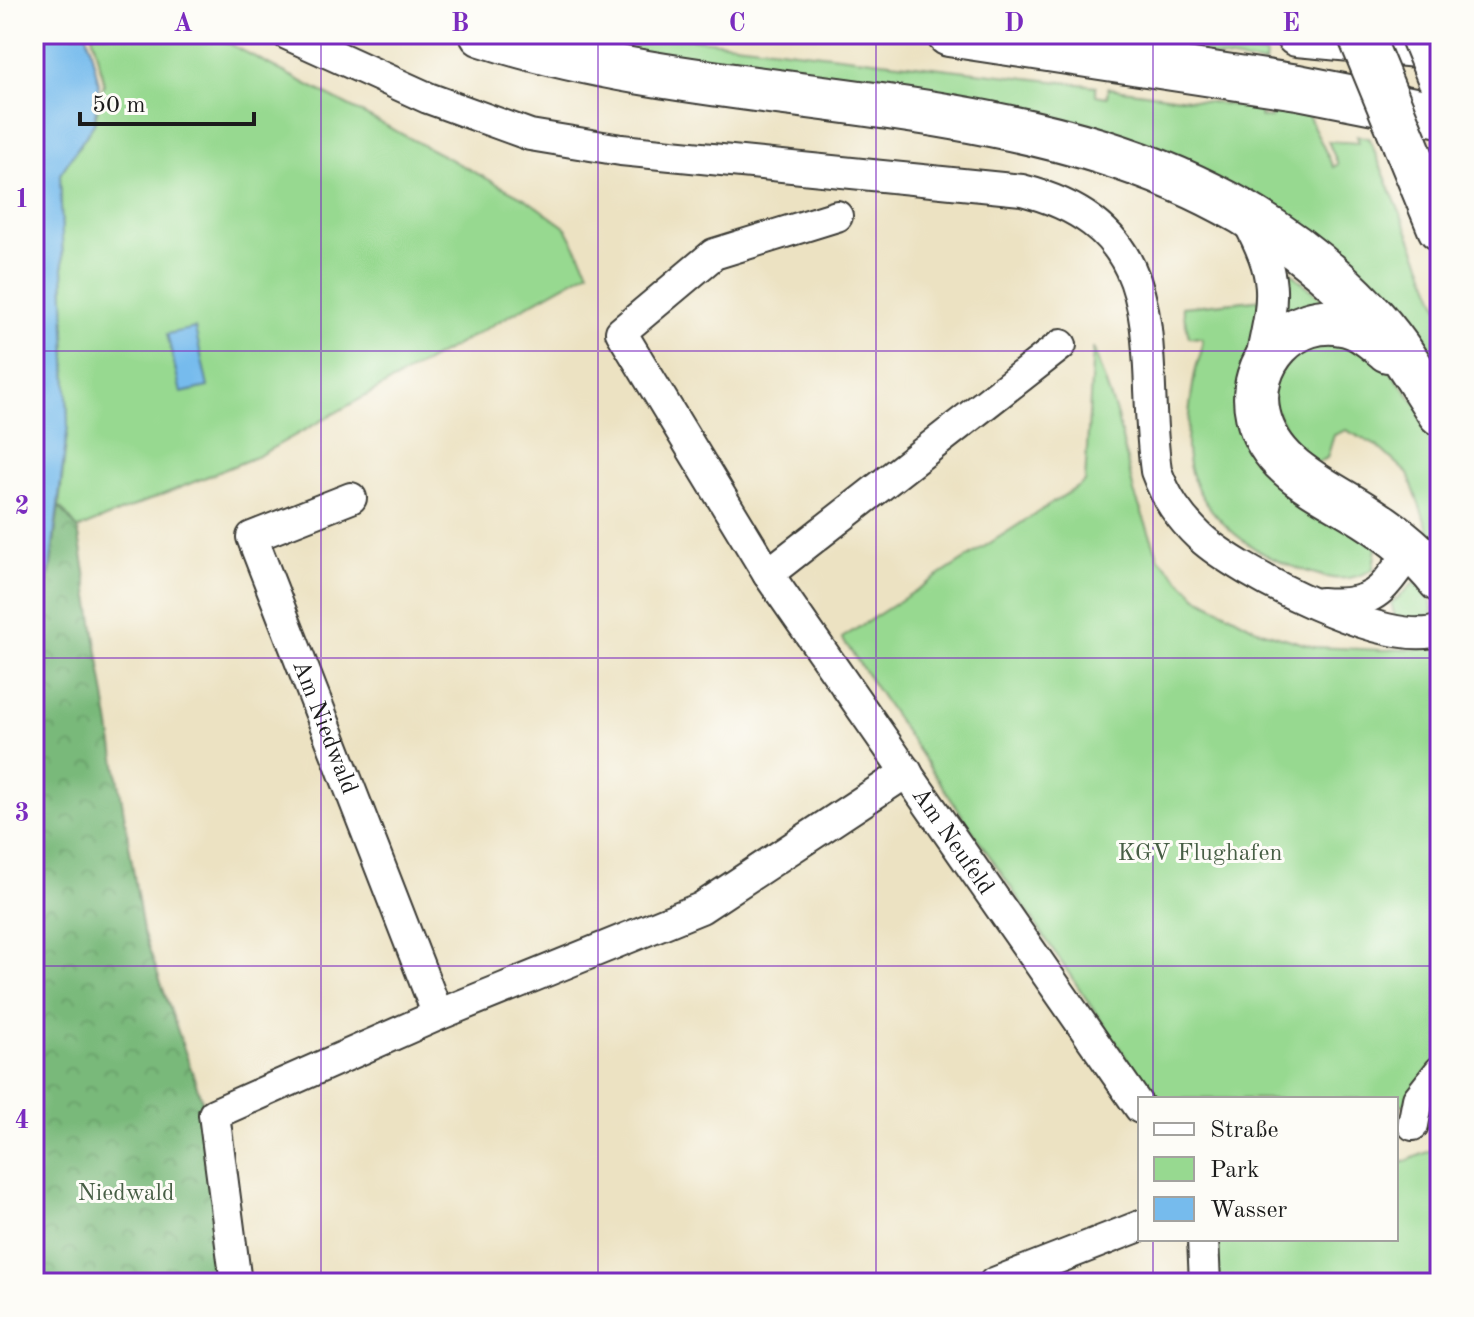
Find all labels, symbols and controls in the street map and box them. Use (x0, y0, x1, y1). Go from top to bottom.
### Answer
text: A (173, 11, 193, 37)
text: B (451, 11, 469, 37)
text: C (728, 11, 746, 37)
text: D (1004, 11, 1024, 37)
text: E (1282, 11, 1300, 37)
scale bar (80, 76, 254, 126)
text: 50 m (92, 94, 146, 118)
text: 1 (14, 187, 30, 213)
text: 2 (14, 494, 30, 520)
street label: Am Niedwald (287, 657, 361, 798)
street label: Am Neufeld (907, 784, 997, 900)
text: 3 (14, 801, 30, 827)
park label: KGV Flughafen (1117, 842, 1283, 866)
legend (1138, 1097, 1398, 1241)
text: 4 (14, 1108, 30, 1134)
text: Straße (1210, 1119, 1279, 1143)
text: Park (1210, 1159, 1259, 1183)
park label: Niedwald (77, 1182, 175, 1206)
text: Wasser (1210, 1199, 1287, 1223)

